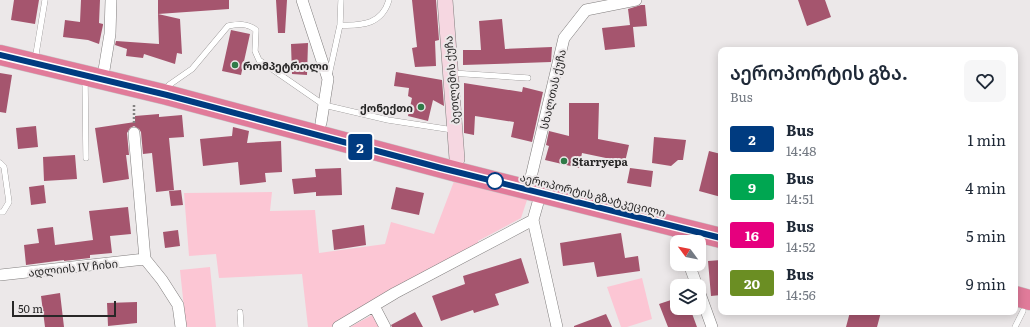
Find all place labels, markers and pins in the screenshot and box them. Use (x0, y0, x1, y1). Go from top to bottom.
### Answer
place label: რომპეტროლი (243, 57, 329, 73)
marker: რომპეტროლი (230, 60, 240, 70)
place label: ქონექთი (360, 99, 413, 115)
marker: ქონექთი (416, 102, 426, 112)
place label: Starryepa (572, 153, 628, 169)
marker: Starryepa (559, 156, 569, 166)
unlabelled marker (486, 172, 504, 190)

